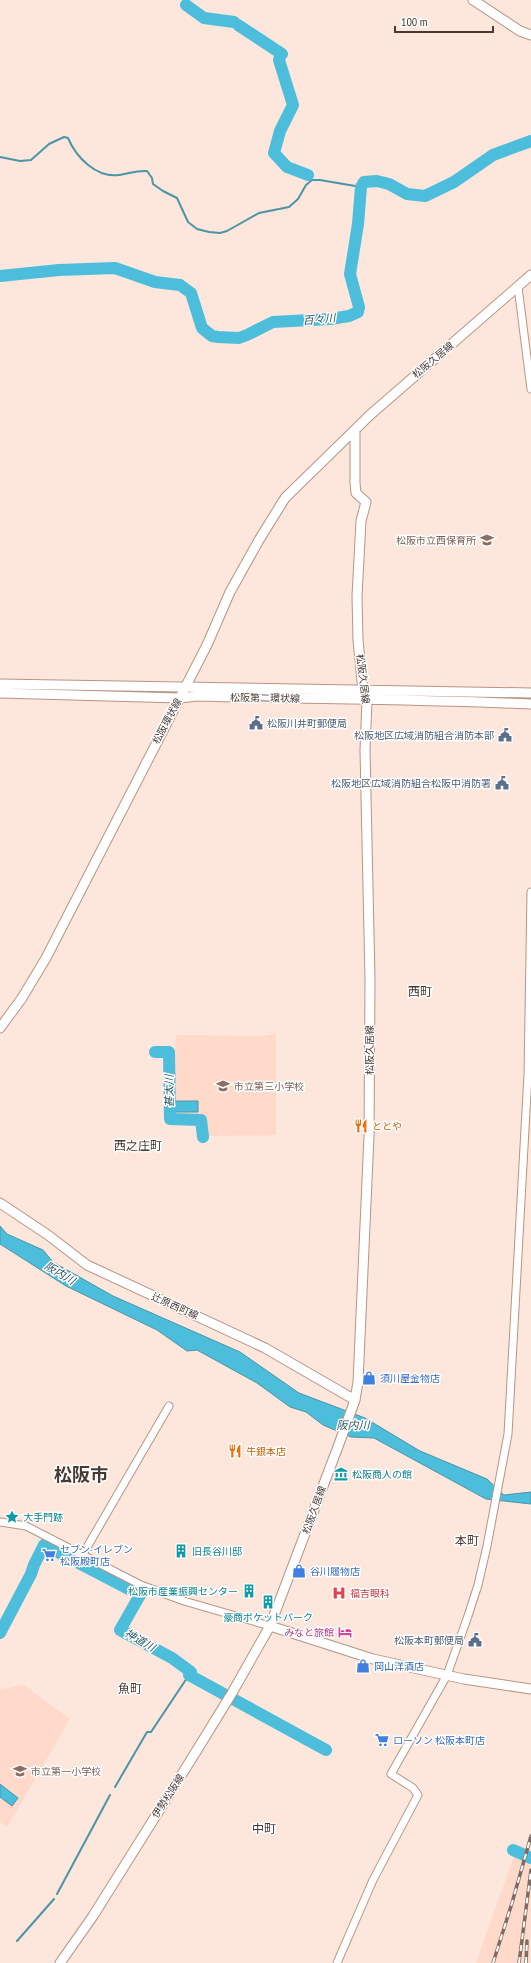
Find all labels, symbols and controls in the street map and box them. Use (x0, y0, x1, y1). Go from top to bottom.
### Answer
scale bar (395, 8, 493, 34)
text: 100 m (401, 14, 428, 29)
water label: 百々川 (302, 311, 337, 327)
street label: 松阪久居線 (410, 339, 456, 381)
school or university icon: 松阪市立西保育所 (479, 532, 495, 548)
place label: 松阪市立西保育所 (396, 534, 476, 547)
street label: 松阪久居線 (354, 653, 372, 705)
street label: 松阪第二環状線 (230, 691, 300, 705)
street label: 松阪環状線 (150, 696, 184, 746)
public building icon: 松阪川井町郵便局 (248, 715, 264, 731)
place label: 松阪川井町郵便局 (267, 717, 347, 730)
public building icon: 松阪地区広域消防組合消防本部 (497, 727, 513, 743)
place label: 松阪地区広域消防組合消防本部 (354, 729, 494, 742)
public building icon: 松阪地区広域消防組合松阪中消防署 (494, 775, 510, 791)
place label: 松阪地区広域消防組合松阪中消防署 (331, 777, 491, 790)
district label: 西町 (408, 984, 432, 999)
street label: 松阪久居線 (363, 1025, 376, 1075)
water label: 甚太川 (162, 1073, 176, 1108)
school or university icon: 市立第三小学校 (215, 1078, 231, 1094)
place label: 市立第三小学校 (234, 1080, 304, 1093)
restaurant icon: ととや (353, 1118, 369, 1134)
place label: ととや (372, 1120, 402, 1133)
district label: 西之庄町 (114, 1138, 162, 1153)
water label: 阪内川 (42, 1259, 79, 1288)
street label: 辻原西町線 (150, 1290, 200, 1322)
shop icon: 須川屋金物店 (361, 1370, 377, 1386)
place label: 須川屋金物店 (380, 1372, 440, 1385)
water label: 阪内川 (337, 1418, 370, 1432)
restaurant icon: 牛銀本店 (227, 1443, 243, 1459)
place label: 牛銀本店 (246, 1445, 286, 1458)
district label: 松阪市 (54, 1463, 108, 1486)
museum icon: 松阪商人の館 (333, 1466, 349, 1482)
place label: 松阪商人の館 (352, 1468, 412, 1481)
street label: 松阪久居線 (299, 1484, 329, 1536)
place icon: 大手門跡 (4, 1509, 20, 1525)
place label: 大手門跡 (23, 1511, 63, 1524)
district label: 本町 (455, 1533, 479, 1548)
place label: セブン-イレブン 松阪殿町店 (60, 1543, 133, 1568)
building icon: 旧長谷川邸 (173, 1543, 189, 1559)
place label: 旧長谷川邸 (192, 1545, 242, 1558)
supermarket icon: セブン-イレブン 松阪殿町店 (41, 1547, 57, 1563)
shop icon: 谷川履物店 (291, 1563, 307, 1579)
place label: 谷川履物店 (310, 1565, 360, 1578)
building icon: 松阪市産業振興センター (241, 1583, 257, 1599)
place label: 松阪市産業振興センター (128, 1585, 238, 1598)
hospital icon: 福吉眼科 (331, 1585, 347, 1601)
place label: 福吉眼科 (350, 1587, 390, 1600)
building icon: 豪商ポケットパーク (260, 1594, 276, 1610)
place label: 豪商ポケットパーク (223, 1611, 313, 1624)
hotel icon: みなと旅館 (337, 1624, 353, 1640)
water label: 神道川 (122, 1626, 159, 1655)
place label: みなと旅館 (284, 1626, 334, 1639)
public building icon: 松阪本町郵便局 (467, 1632, 483, 1648)
place label: 松阪本町郵便局 (394, 1634, 464, 1647)
shop icon: 岡山洋酒店 (355, 1658, 371, 1674)
place label: 岡山洋酒店 (374, 1660, 424, 1673)
district label: 魚町 (118, 1681, 142, 1696)
supermarket icon: ローソン 松阪本町店 (374, 1732, 390, 1748)
place label: ローソン 松阪本町店 (393, 1734, 485, 1747)
school or university icon: 市立第一小学校 (12, 1763, 28, 1779)
place label: 市立第一小学校 (31, 1765, 101, 1778)
street label: 伊勢松阪線 (149, 1771, 187, 1821)
district label: 中町 (252, 1821, 276, 1836)

